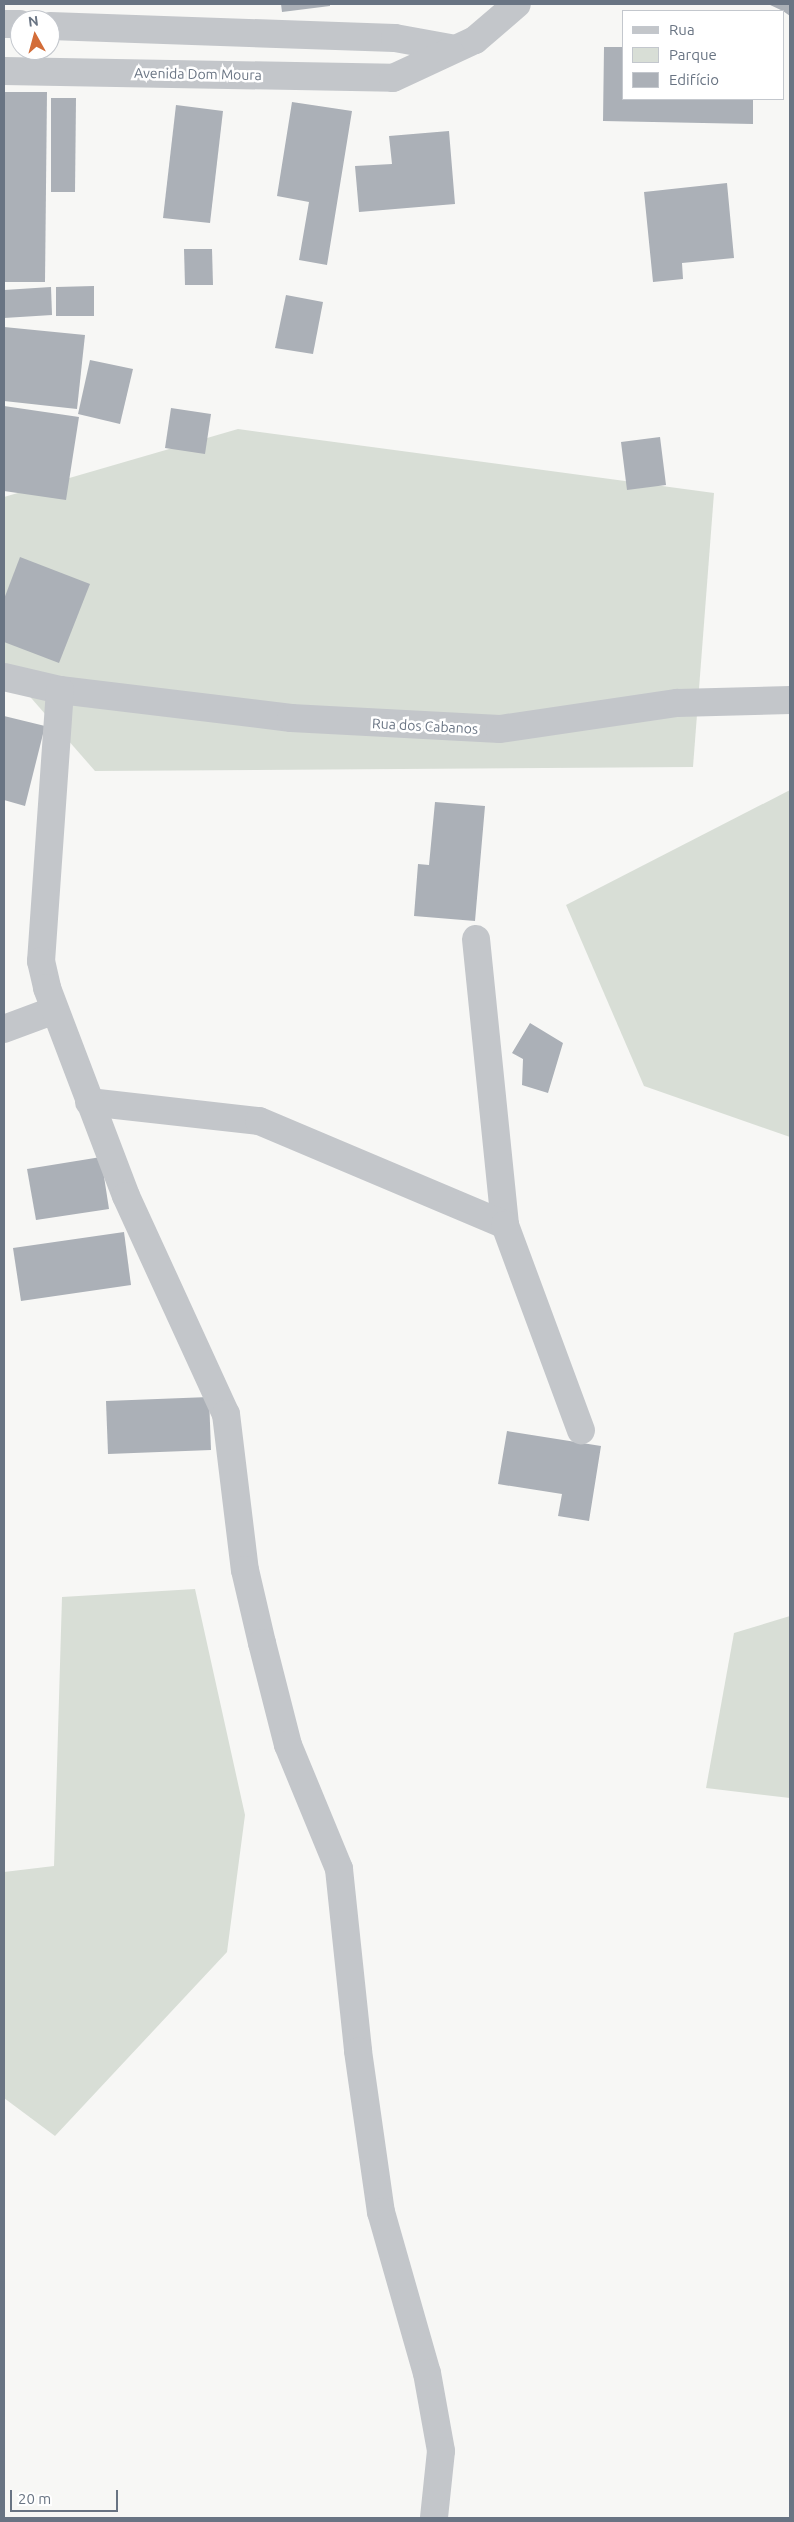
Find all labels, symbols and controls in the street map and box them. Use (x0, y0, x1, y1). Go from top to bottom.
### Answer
north arrow (10, 10, 60, 60)
legend (622, 10, 784, 100)
text: N (27, 13, 39, 30)
text: Rua (669, 21, 695, 38)
text: Parque (669, 46, 717, 63)
street label: Avenida Dom Moura (134, 64, 262, 84)
text: Edifício (669, 71, 719, 88)
street label: Rua dos Cabanos (372, 715, 478, 737)
scale bar (12, 2480, 120, 2512)
text: 20 m (18, 2490, 51, 2507)

